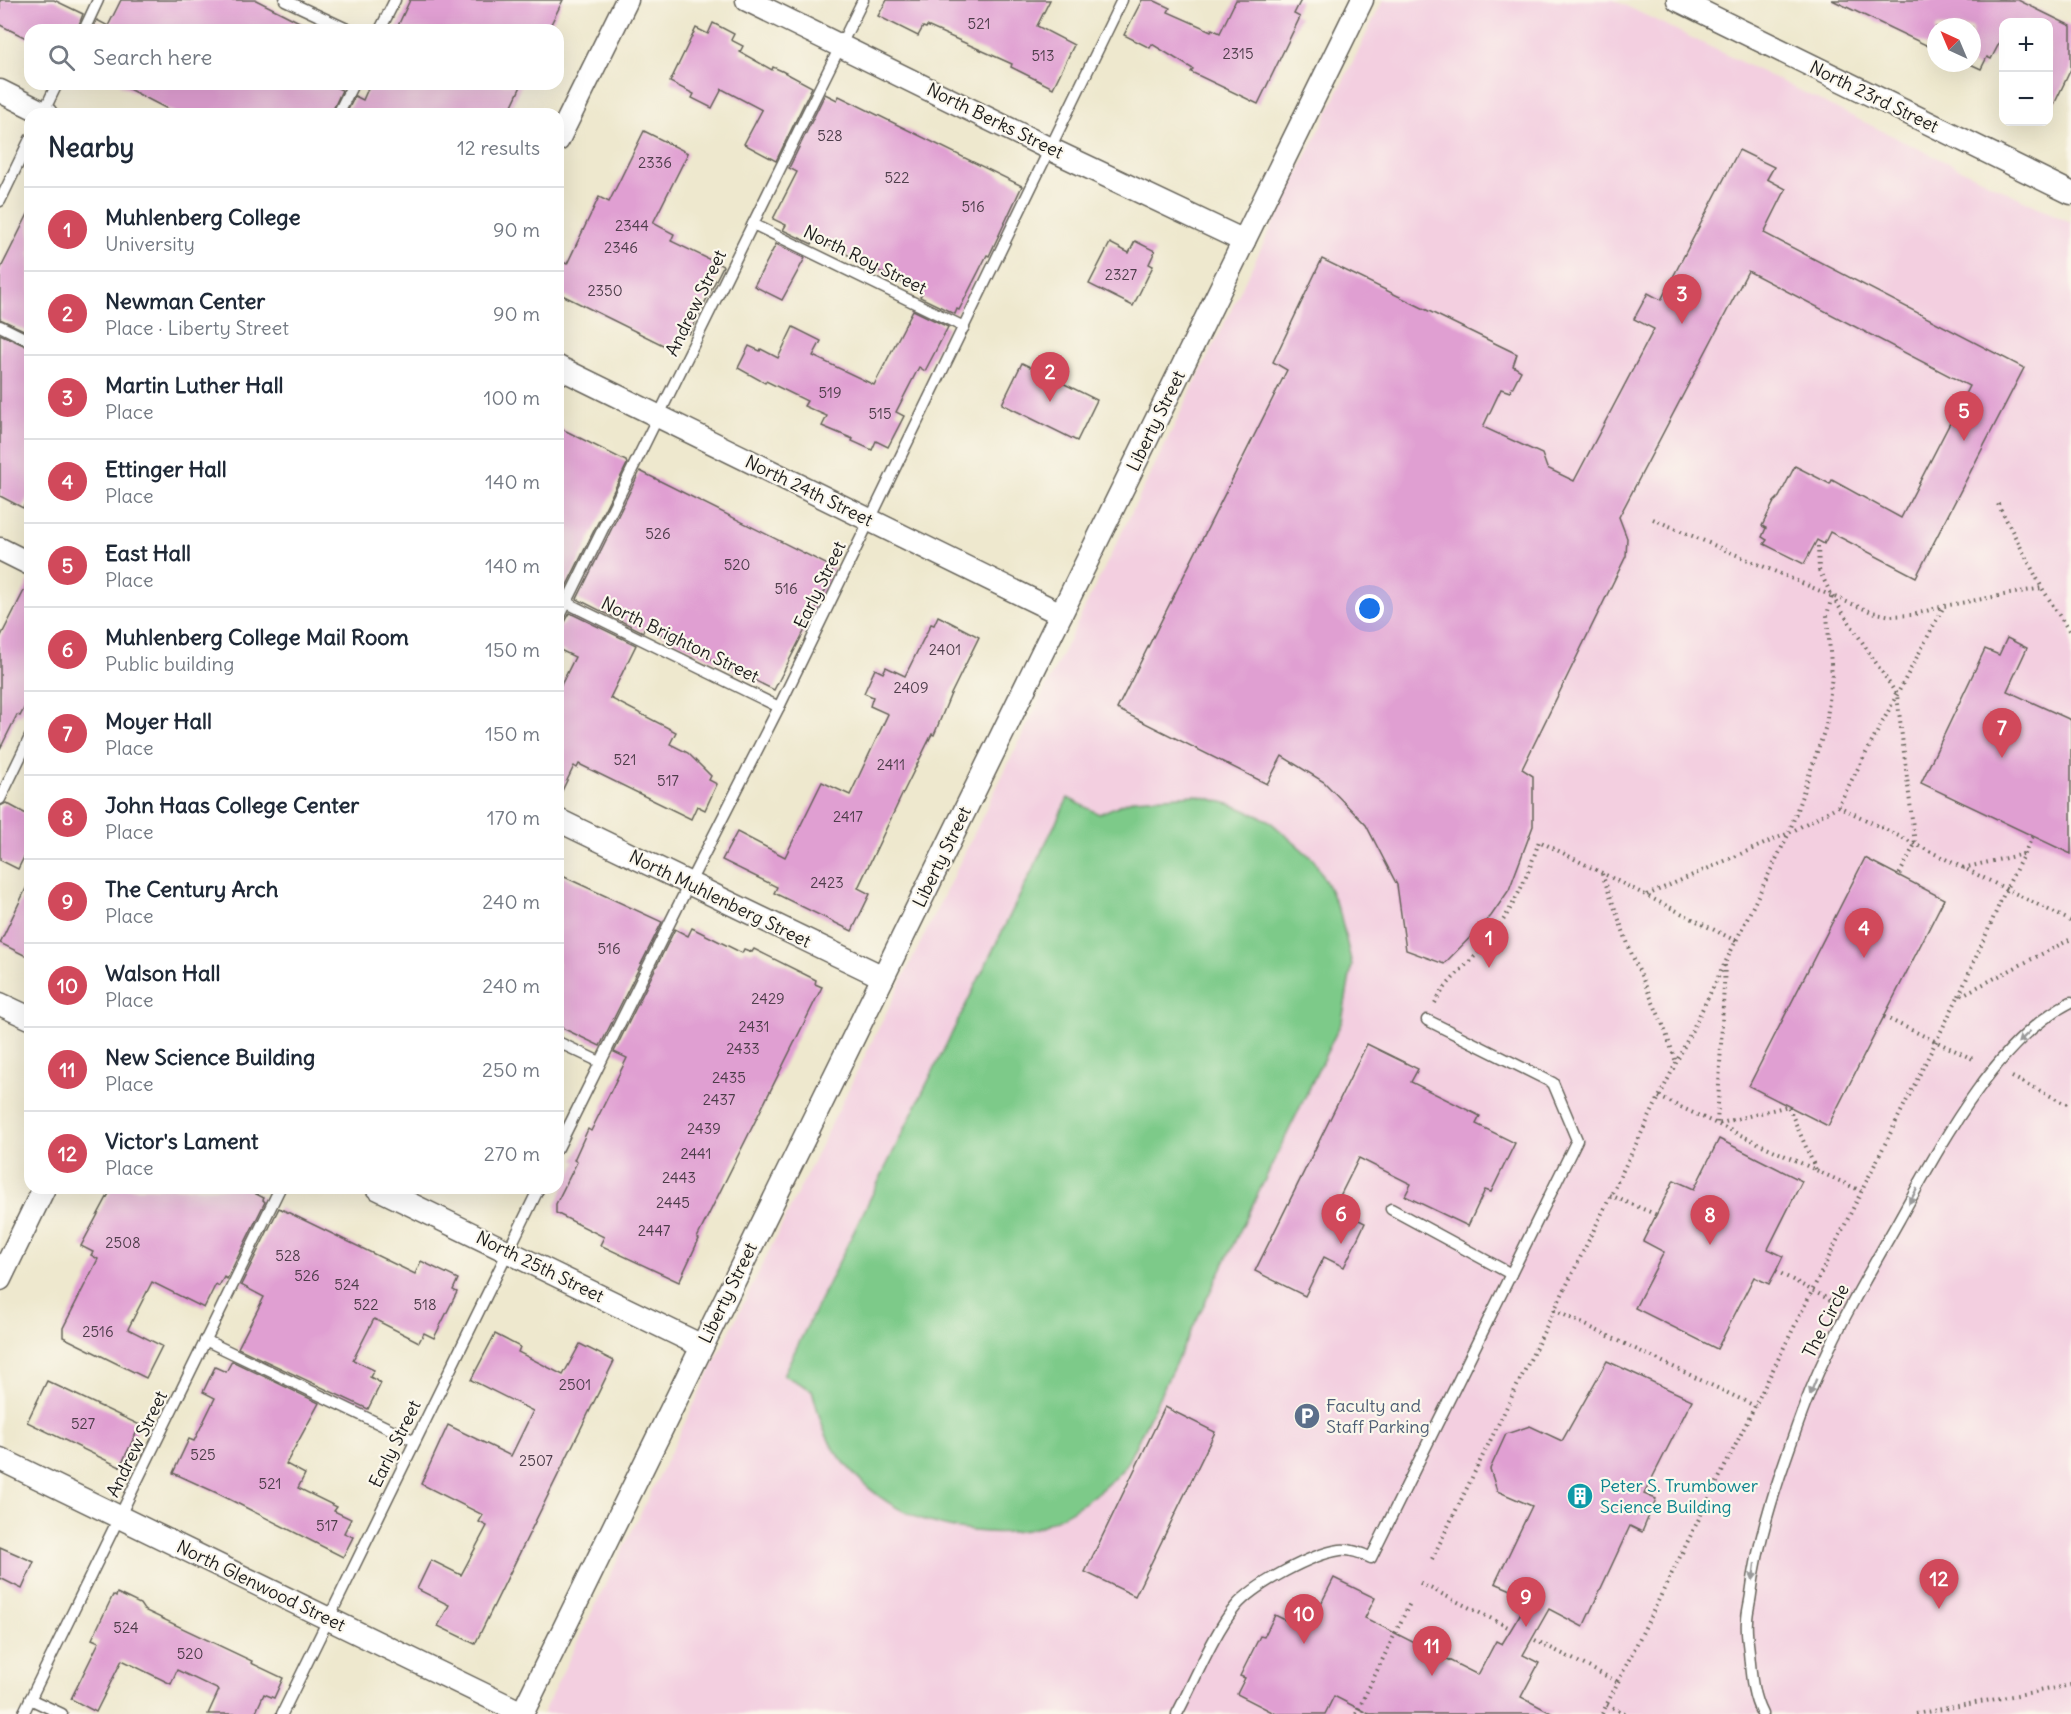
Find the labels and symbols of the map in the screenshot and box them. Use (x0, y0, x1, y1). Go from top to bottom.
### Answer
house number: 521 (968, 14, 990, 33)
north arrow (1927, 18, 1981, 72)
house number: 2315 (1222, 44, 1254, 63)
house number: 513 (1031, 46, 1055, 65)
street label: North 23rd Street (1806, 55, 1942, 138)
street label: North Berks Street (923, 78, 1067, 164)
house number: 528 (817, 126, 843, 145)
house number: 2336 (638, 153, 672, 172)
house number: 522 (884, 168, 910, 187)
house number: 516 (961, 197, 985, 216)
house number: 2344 (615, 216, 649, 235)
street label: North Roy Street (800, 220, 931, 299)
house number: 2346 (604, 238, 638, 257)
street label: Andrew Street (660, 246, 731, 360)
house number: 2327 (1105, 265, 1137, 284)
pin: 3 (1662, 274, 1702, 324)
house number: 2350 (587, 281, 623, 300)
pin: 2 (1030, 352, 1070, 402)
street label: Liberty Street (1121, 367, 1190, 475)
house number: 519 (818, 383, 842, 402)
pin: 5 (1944, 392, 1984, 441)
house number: 515 (868, 404, 892, 423)
street label: North 24th Street (742, 450, 877, 531)
house number: 526 (645, 524, 671, 543)
street label: Early Street (788, 537, 851, 632)
house number: 520 (724, 555, 750, 574)
house number: 516 (774, 579, 798, 598)
street label: North Brighton Street (598, 591, 763, 688)
your location (1355, 594, 1384, 623)
house number: 2401 (929, 640, 961, 659)
house number: 2409 (893, 678, 929, 697)
pin: 7 (1982, 708, 2022, 758)
house number: 521 (614, 750, 636, 769)
house number: 2411 (877, 755, 905, 774)
house number: 517 (657, 771, 679, 790)
street label: Liberty Street (907, 803, 976, 911)
house number: 2417 (833, 807, 863, 826)
street label: North Muhlenberg Street (626, 845, 815, 953)
house number: 2423 (810, 873, 844, 892)
pin: 4 (1844, 908, 1884, 958)
pin: 1 (1470, 918, 1508, 968)
house number: 516 (597, 939, 621, 958)
house number: 2429 (751, 989, 785, 1008)
house number: 2431 (739, 1017, 769, 1036)
one-way arrow (2018, 1029, 2032, 1043)
house number: 2433 (726, 1039, 760, 1058)
house number: 2435 (712, 1068, 746, 1087)
house number: 2437 (703, 1090, 735, 1109)
house number: 2439 (687, 1119, 721, 1138)
house number: 2441 (680, 1144, 712, 1163)
house number: 2443 (662, 1168, 696, 1187)
one-way arrow (1908, 1187, 1918, 1204)
house number: 2445 (656, 1193, 690, 1212)
pin: 6 (1322, 1194, 1360, 1244)
pin: 8 (1690, 1196, 1730, 1245)
house number: 2447 (638, 1221, 670, 1240)
street label: North 25th Street (473, 1226, 608, 1307)
house number: 2508 (105, 1233, 141, 1252)
street label: Liberty Street (693, 1239, 762, 1347)
house number: 528 (275, 1246, 301, 1265)
house number: 526 (294, 1266, 320, 1285)
house number: 524 (334, 1275, 360, 1294)
street label: The Circle (1797, 1280, 1854, 1362)
house number: 522 (353, 1295, 379, 1314)
house number: 518 (413, 1295, 437, 1314)
house number: 2516 (82, 1322, 114, 1341)
house number: 2501 (559, 1375, 591, 1394)
one-way arrow (1807, 1378, 1817, 1396)
street label: Andrew Street (101, 1387, 172, 1501)
place label: Faculty and Staff Parking (1326, 1394, 1430, 1438)
street label: Early Street (363, 1396, 426, 1491)
parking icon: Faculty and Staff Parking (1292, 1401, 1322, 1431)
house number: 527 (71, 1414, 95, 1433)
house number: 525 (190, 1445, 216, 1464)
house number: 2507 (519, 1451, 553, 1470)
house number: 521 (259, 1474, 281, 1493)
place label: Peter S. Trumbower Science Building (1600, 1474, 1759, 1518)
building icon: Peter S. Trumbower Science Building (1565, 1481, 1595, 1511)
house number: 517 (316, 1516, 338, 1535)
street label: North Glenwood Street (173, 1535, 349, 1636)
pin: 12 (1920, 1560, 1958, 1609)
one-way arrow (1749, 1563, 1758, 1582)
pin: 9 (1506, 1578, 1546, 1627)
pin: 10 (1284, 1594, 1324, 1644)
house number: 524 (113, 1618, 139, 1637)
pin: 11 (1412, 1626, 1452, 1676)
house number: 520 (177, 1644, 203, 1663)

